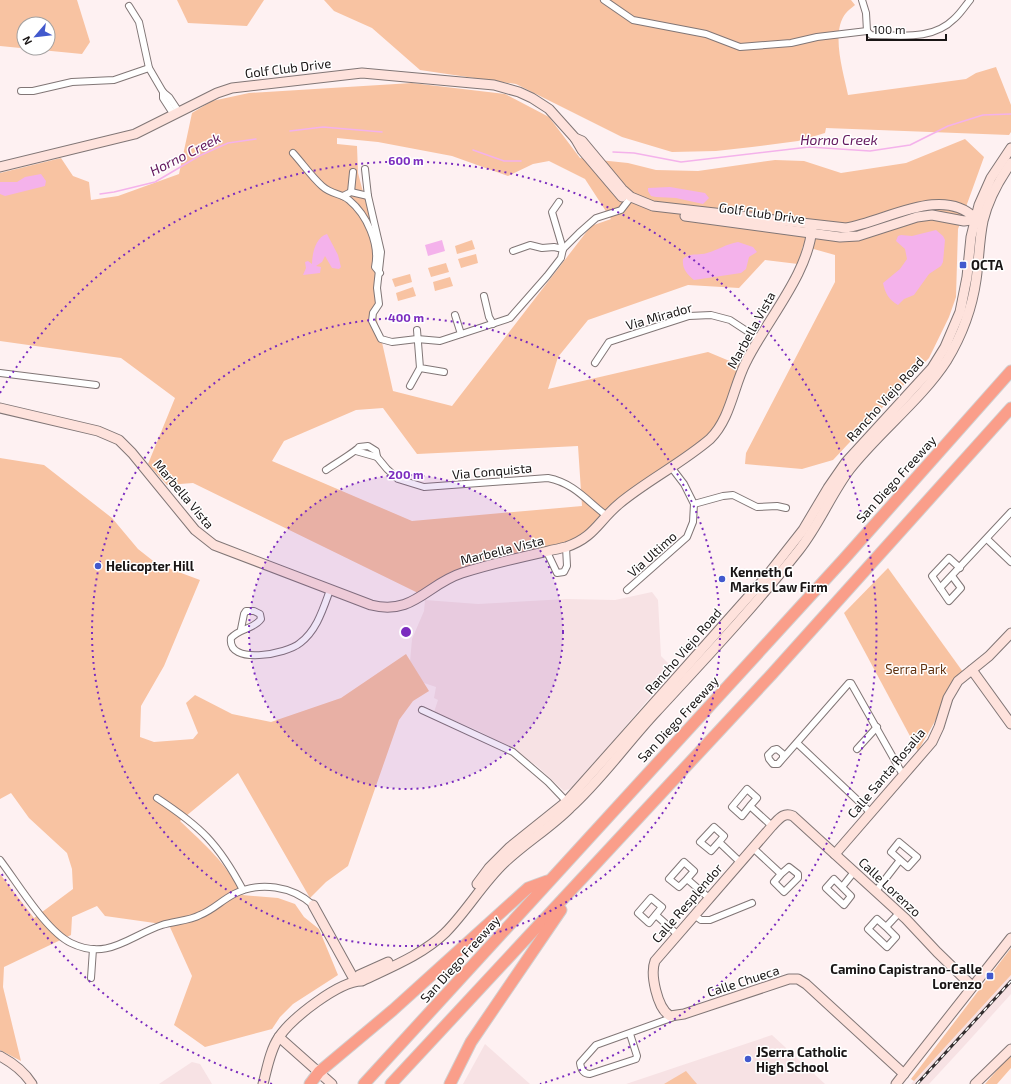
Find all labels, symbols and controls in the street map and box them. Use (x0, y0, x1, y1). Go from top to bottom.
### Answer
north arrow (16, 16, 56, 56)
scale bar (867, 16, 946, 42)
text: 100 m (873, 22, 905, 36)
text: N (19, 34, 34, 47)
street label: Golf Club Drive (244, 55, 332, 81)
water label: Horno Creek (147, 129, 223, 179)
water label: Horno Creek (800, 131, 878, 148)
text: 600 m (388, 153, 424, 167)
street label: Golf Club Drive (718, 199, 806, 227)
place label: OCTA (971, 257, 1004, 273)
marker: OCTA (958, 260, 968, 270)
street label: Marbella Vista (723, 289, 779, 371)
street label: Via Mirador (624, 299, 694, 333)
text: 400 m (388, 310, 424, 324)
street label: Rancho Viejo Road (843, 353, 927, 445)
street label: San Diego Freeway (853, 432, 939, 526)
street label: Marbella Vista (150, 456, 218, 532)
street label: Via Conquista (451, 460, 533, 482)
text: 200 m (388, 467, 424, 481)
street label: Via Ultimo (624, 528, 680, 580)
street label: Marbella Vista (459, 532, 545, 568)
place label: Helicopter Hill (106, 558, 195, 574)
marker: Helicopter Hill (93, 561, 103, 571)
place label: Kenneth G Marks Law Firm (730, 564, 828, 595)
marker: Kenneth G Marks Law Firm (717, 574, 727, 584)
street label: Rancho Viejo Road (641, 605, 725, 697)
centre of rings (399, 625, 413, 639)
park label: Serra Park (885, 661, 947, 677)
street label: San Diego Freeway (634, 673, 722, 765)
street label: Calle Santa Rosalia (844, 725, 928, 821)
street label: Calle Lorenzo (855, 854, 925, 920)
street label: Calle Resplendor (648, 860, 726, 946)
street label: San Diego Freeway (417, 912, 503, 1006)
place label: Camino Capistrano-Calle Lorenzo (830, 961, 982, 992)
street label: Calle Chueca (705, 962, 781, 1000)
marker: Camino Capistrano-Calle Lorenzo (985, 971, 995, 981)
place label: JSerra Catholic High School (756, 1044, 848, 1075)
marker: JSerra Catholic High School (743, 1054, 753, 1064)

